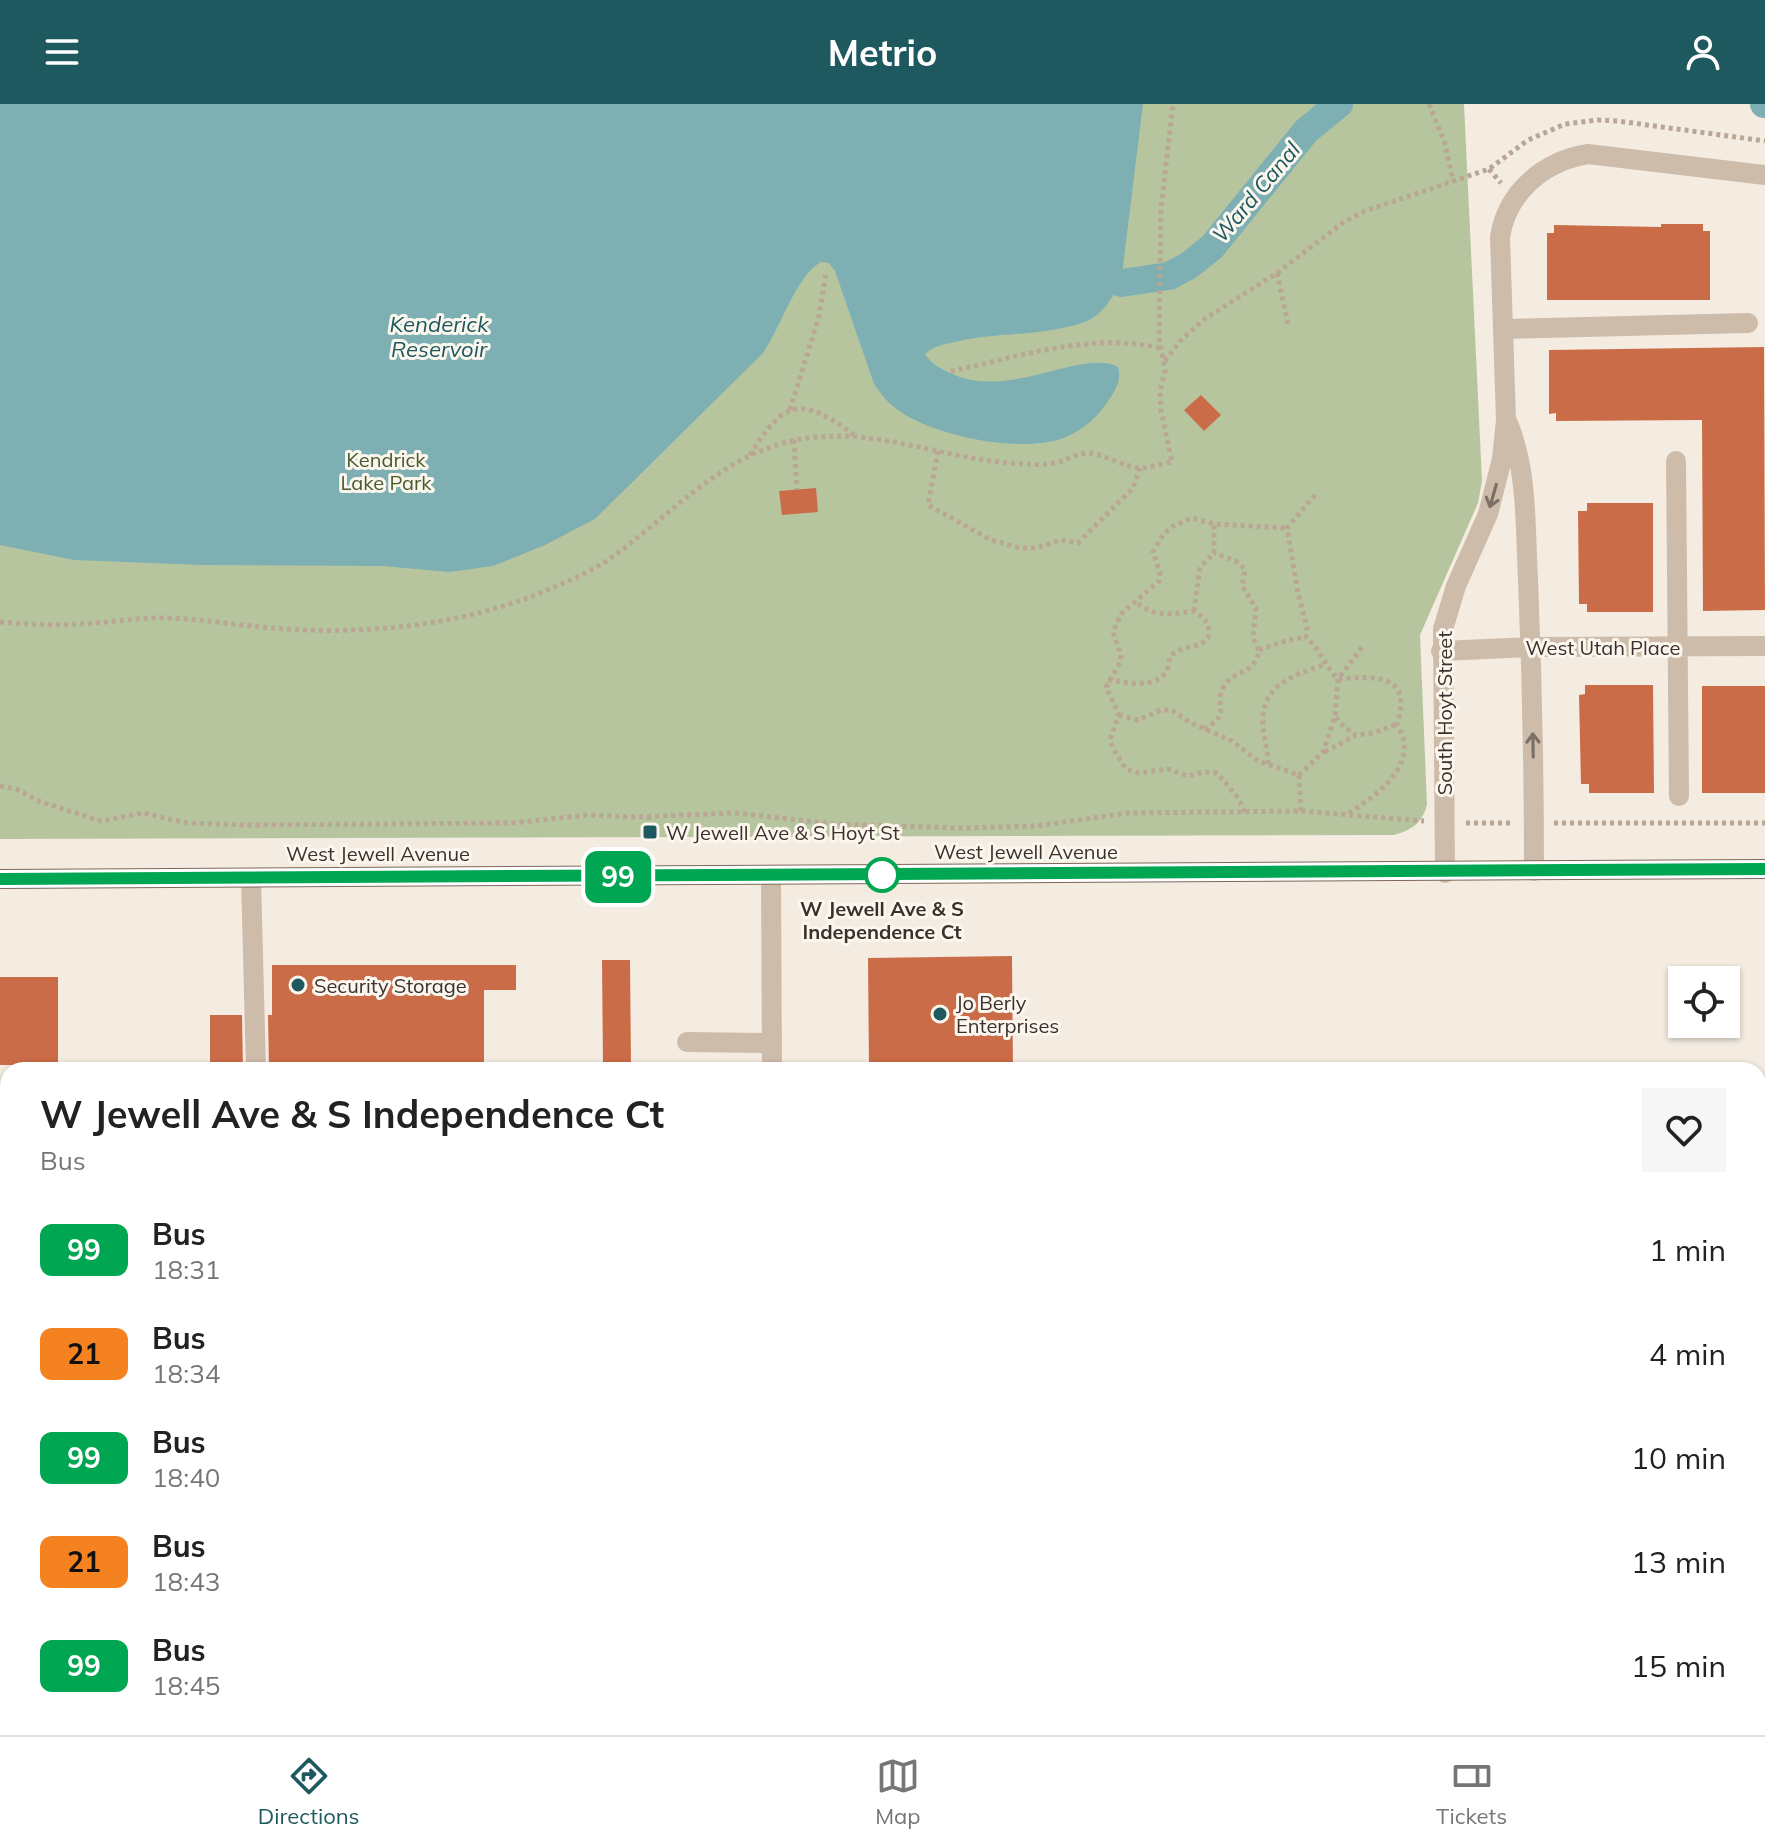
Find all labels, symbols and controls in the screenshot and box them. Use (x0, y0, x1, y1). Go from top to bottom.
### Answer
icon: menu (40, 30, 84, 74)
text: Metrio (828, 30, 937, 75)
icon: person (1681, 30, 1725, 74)
water label: Ward Canal (1206, 136, 1307, 248)
water label: Kenderick Reservoir (389, 310, 489, 363)
park label: Kendrick Lake Park (340, 447, 432, 495)
one-way arrow (1485, 483, 1500, 509)
street label: South Hoyt Street (1432, 631, 1457, 795)
street label: West Utah Place (1526, 635, 1680, 660)
one-way arrow (1525, 732, 1540, 759)
place label: W Jewell Ave & S Hoyt St (666, 820, 900, 845)
marker: W Jewell Ave & S Hoyt St (641, 823, 659, 841)
street label: West Jewell Avenue (934, 839, 1118, 864)
street label: West Jewell Avenue (286, 841, 470, 866)
line badge: 99 (582, 851, 654, 903)
marker: W Jewell Ave & S Independence Ct (865, 858, 899, 892)
text: 99 (601, 859, 635, 894)
place label: W Jewell Ave & S Independence Ct (800, 896, 964, 944)
map controls (1668, 966, 1740, 1038)
button: locate (1668, 966, 1740, 1038)
place label: Security Storage (314, 973, 467, 998)
marker: Security Storage (289, 976, 307, 994)
place label: Jo Berly Enterprises (956, 990, 1059, 1038)
marker: Jo Berly Enterprises (931, 1005, 949, 1023)
button: heart (1642, 1088, 1726, 1172)
text: W Jewell Ave & S Independence Ct (40, 1090, 664, 1138)
text: Bus (40, 1144, 86, 1177)
text: Bus (152, 1215, 206, 1253)
text: 1 min (1649, 1231, 1726, 1269)
text: 99 (67, 1232, 101, 1267)
text: 18:31 (152, 1253, 220, 1286)
text: Bus (152, 1319, 206, 1357)
text: 4 min (1649, 1335, 1726, 1373)
text: 21 (67, 1336, 101, 1371)
text: 18:34 (152, 1357, 220, 1390)
text: Bus (152, 1423, 206, 1461)
text: 10 min (1631, 1439, 1726, 1477)
text: 99 (67, 1440, 101, 1475)
text: 18:40 (152, 1461, 220, 1494)
text: Bus (152, 1527, 206, 1565)
text: 13 min (1631, 1543, 1726, 1581)
text: 21 (67, 1544, 101, 1579)
text: 18:43 (152, 1565, 220, 1598)
text: Bus (152, 1631, 206, 1669)
text: 15 min (1631, 1647, 1726, 1685)
text: 99 (67, 1648, 101, 1683)
text: 18:45 (152, 1669, 220, 1702)
tab: Directions (258, 1754, 360, 1830)
tab: Map (875, 1754, 920, 1830)
tab: Tickets (1436, 1754, 1507, 1830)

